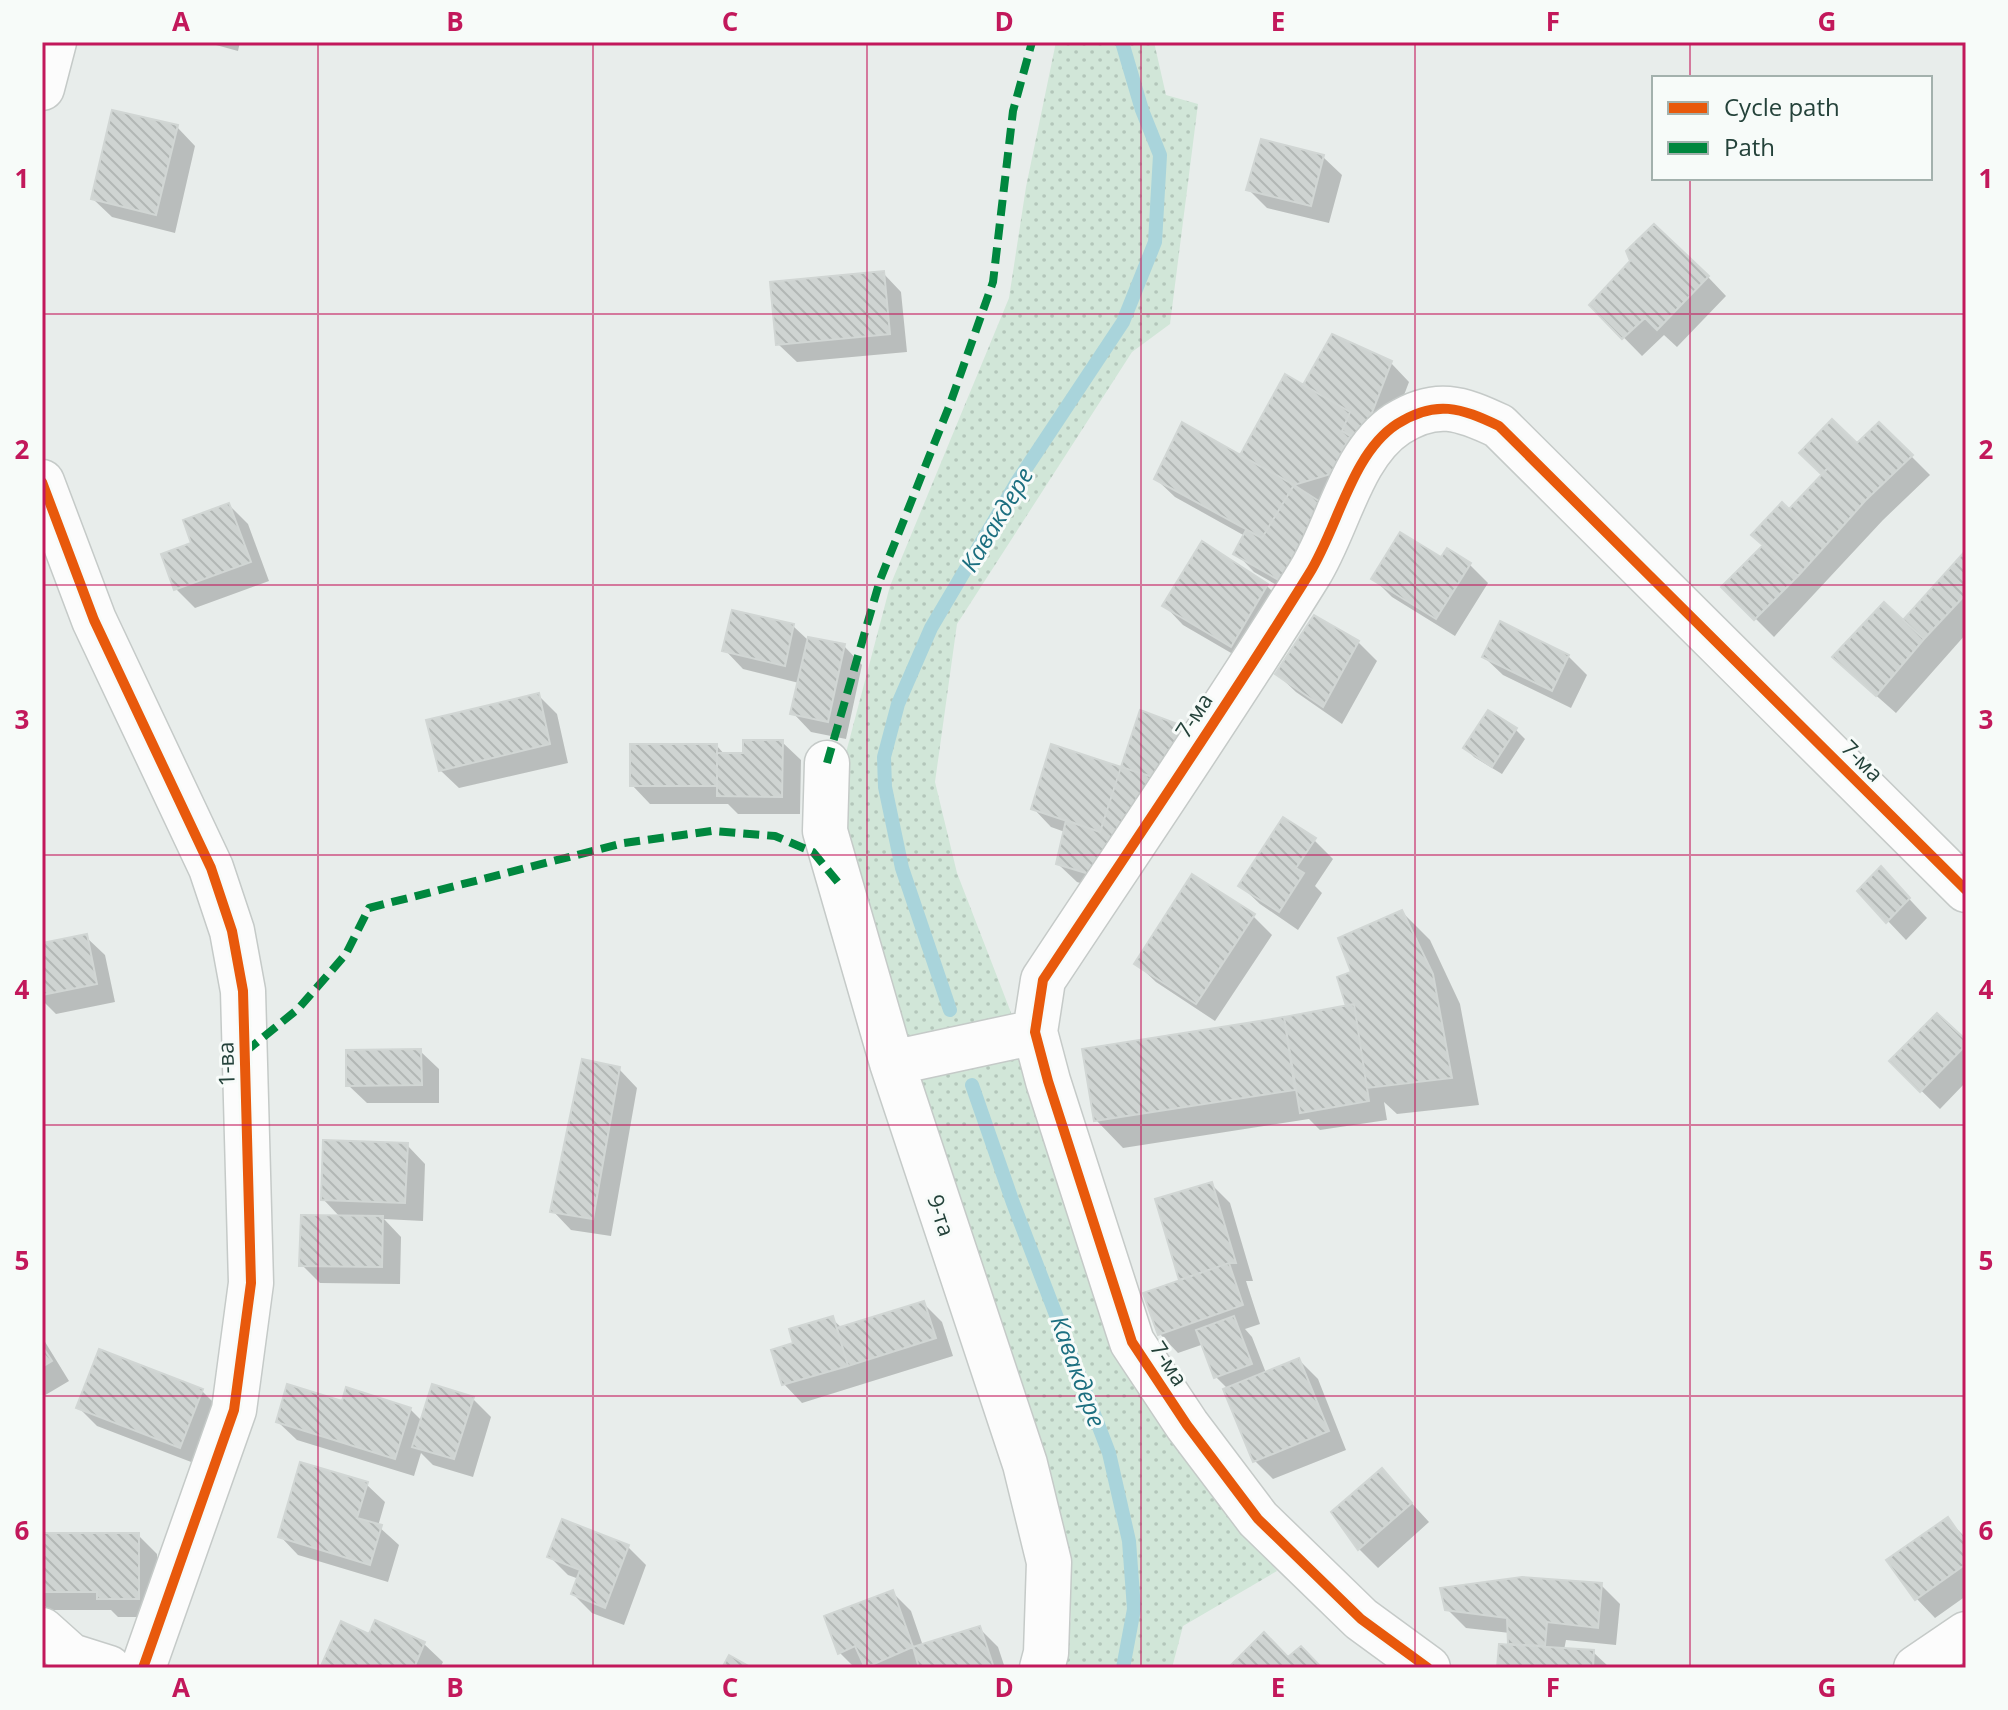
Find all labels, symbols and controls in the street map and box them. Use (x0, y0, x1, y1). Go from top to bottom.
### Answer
text: A (172, 3, 190, 39)
text: B (446, 3, 464, 39)
text: C (722, 3, 738, 39)
text: D (994, 3, 1014, 39)
text: E (1271, 3, 1285, 39)
text: F (1546, 3, 1560, 39)
text: G (1818, 3, 1836, 39)
legend (1652, 76, 1932, 180)
text: Cycle path (1724, 90, 1840, 123)
text: Path (1724, 130, 1775, 163)
text: 1 (15, 160, 29, 196)
text: 1 (1979, 160, 1993, 196)
text: 2 (15, 431, 30, 467)
text: 2 (1979, 431, 1994, 467)
water label: Кавакдере (952, 461, 1040, 577)
street label: 7-ма (1167, 687, 1219, 743)
text: 3 (15, 701, 29, 737)
text: 3 (1979, 701, 1993, 737)
street label: 7-ма (1835, 732, 1891, 788)
text: 4 (15, 971, 30, 1007)
text: 4 (1979, 971, 1994, 1007)
street label: 1-ва (209, 1041, 241, 1087)
street label: 9-та (921, 1190, 963, 1240)
text: 5 (15, 1242, 29, 1278)
text: 5 (1979, 1242, 1993, 1278)
water label: Кавакдере (1044, 1311, 1114, 1431)
street label: 7-ма (1144, 1335, 1196, 1391)
text: 6 (15, 1512, 30, 1548)
text: 6 (1979, 1512, 1994, 1548)
text: A (172, 1669, 190, 1705)
text: B (446, 1669, 464, 1705)
text: C (722, 1669, 738, 1705)
text: D (994, 1669, 1014, 1705)
text: E (1271, 1669, 1285, 1705)
text: F (1546, 1669, 1560, 1705)
text: G (1818, 1669, 1836, 1705)

